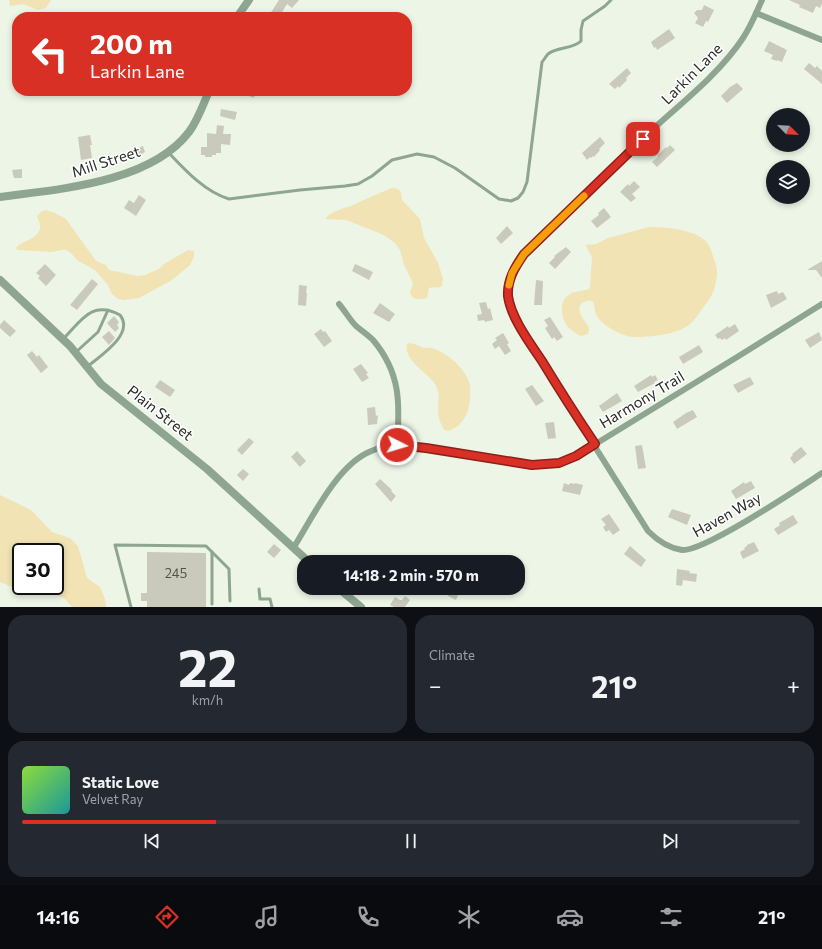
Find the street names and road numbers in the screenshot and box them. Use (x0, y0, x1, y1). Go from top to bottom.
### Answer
street label: Larkin Lane (657, 39, 726, 108)
street label: Mill Street (69, 142, 142, 181)
street label: Harmony Trail (596, 367, 687, 432)
street label: Plain Street (124, 381, 197, 444)
street label: Haven Way (689, 488, 764, 540)

